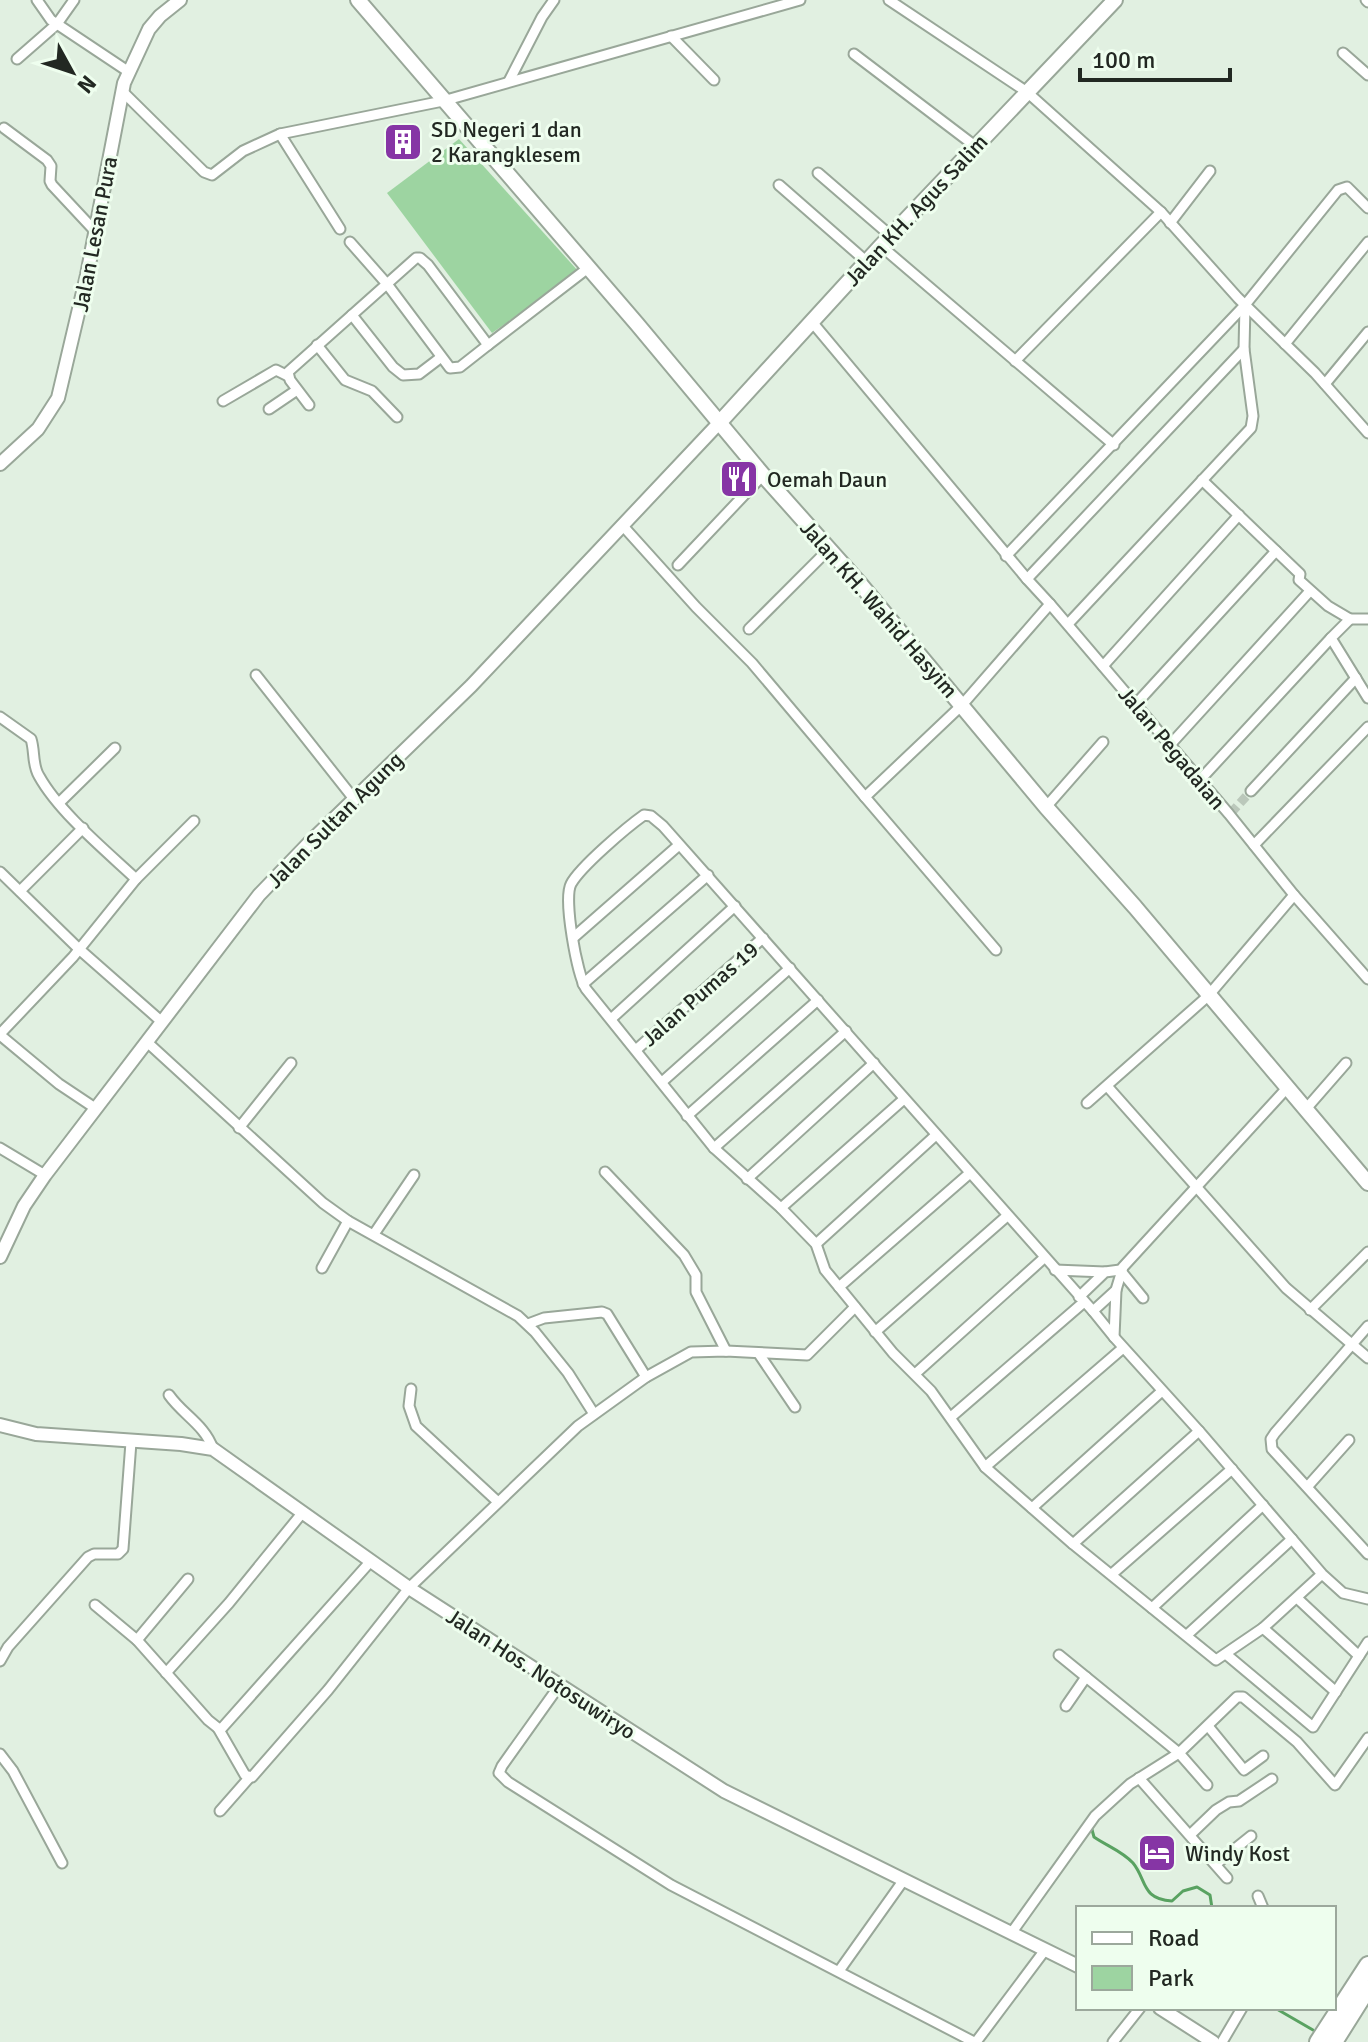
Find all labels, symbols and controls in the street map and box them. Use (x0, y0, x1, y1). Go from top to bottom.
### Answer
north arrow (32, 32, 112, 112)
scale bar (1080, 32, 1230, 82)
text: 100 m (1092, 45, 1155, 75)
text: N (72, 70, 102, 99)
place label: SD Negeri 1 dan 2 Karangklesem (431, 116, 582, 168)
building icon: SD Negeri 1 dan 2 Karangklesem (382, 121, 424, 163)
street label: Jalan KH. Agus Salim (839, 128, 993, 292)
street label: Jalan Lesan Pura (67, 154, 123, 314)
restaurant icon: Oemah Daun (718, 458, 760, 500)
place label: Oemah Daun (767, 466, 887, 493)
street label: Jalan KH. Wahid Hasyim (794, 515, 964, 703)
street label: Jalan Pegadaian (1113, 681, 1231, 815)
street label: Jalan Sultan Agung (261, 746, 409, 894)
street label: Jalan Pumas 19 (636, 936, 764, 1052)
street label: Jalan Hos. Notosuwiryo (441, 1603, 641, 1745)
hotel icon: Windy Kost (1136, 1832, 1178, 1874)
place label: Windy Kost (1185, 1840, 1290, 1867)
legend (1076, 1906, 1336, 2010)
text: Road (1148, 1923, 1199, 1953)
text: Park (1148, 1963, 1194, 1993)

